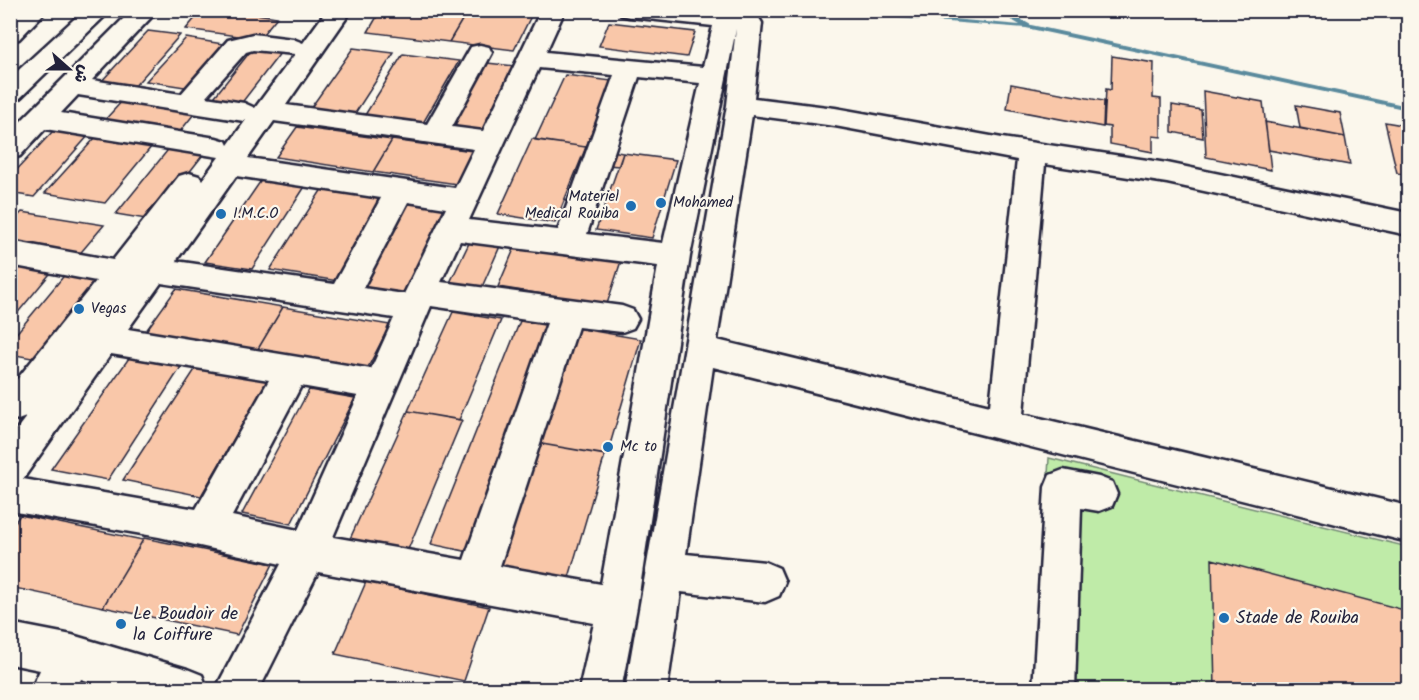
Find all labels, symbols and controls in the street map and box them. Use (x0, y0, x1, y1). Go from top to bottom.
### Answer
north arrow (39, 39, 99, 99)
text: ش (67, 61, 96, 87)
place label: Materiel Medical Rouiba (525, 185, 619, 226)
place label: Mohamed (673, 191, 733, 215)
marker: Mohamed (654, 196, 668, 210)
marker: Materiel Medical Rouiba (624, 199, 638, 213)
place label: I.M.C.O (233, 202, 278, 226)
marker: I.M.C.O (214, 207, 228, 221)
place label: Vegas (91, 297, 127, 321)
marker: Vegas (72, 302, 86, 316)
place label: Mc to (620, 435, 657, 459)
marker: Mc to (601, 440, 615, 454)
place label: Le Boudoir de la Coiffure (133, 600, 238, 650)
place label: Stade de Rouiba (1236, 604, 1359, 633)
marker: Stade de Rouiba (1217, 611, 1231, 625)
marker: Le Boudoir de la Coiffure (114, 617, 128, 631)

